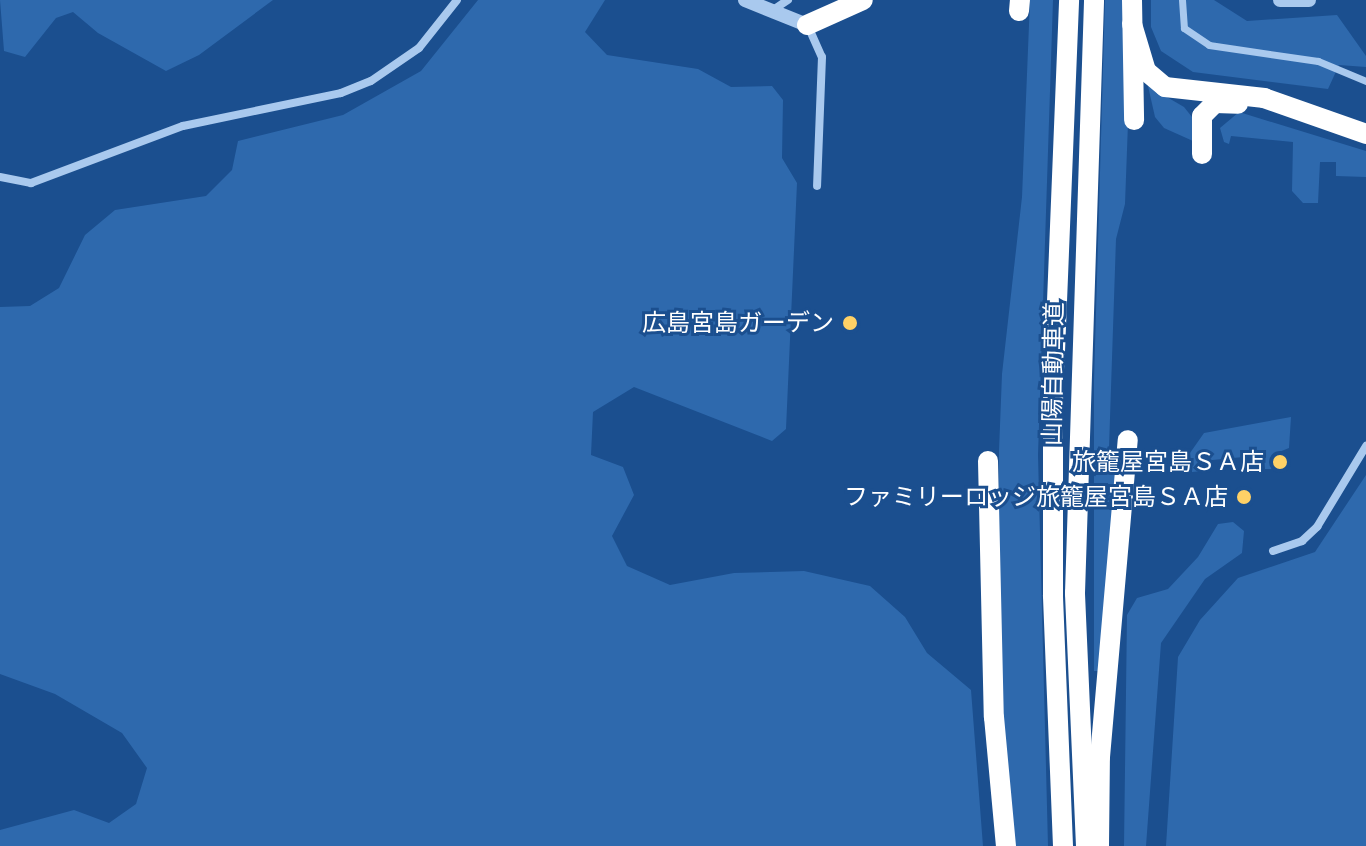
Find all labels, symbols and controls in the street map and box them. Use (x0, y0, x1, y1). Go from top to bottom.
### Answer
street label: 山陽自動車道 (1037, 302, 1069, 446)
place label: 広島宮島ガーデン (642, 309, 834, 337)
marker: 広島宮島ガーデン (841, 314, 859, 332)
place label: 旅籠屋宮島ＳＡ店 (1072, 448, 1264, 476)
marker: 旅籠屋宮島ＳＡ店 (1271, 453, 1289, 471)
place label: ファミリーロッジ旅籠屋宮島ＳＡ店 (844, 483, 1228, 511)
marker: ファミリーロッジ旅籠屋宮島ＳＡ店 (1235, 488, 1253, 506)

